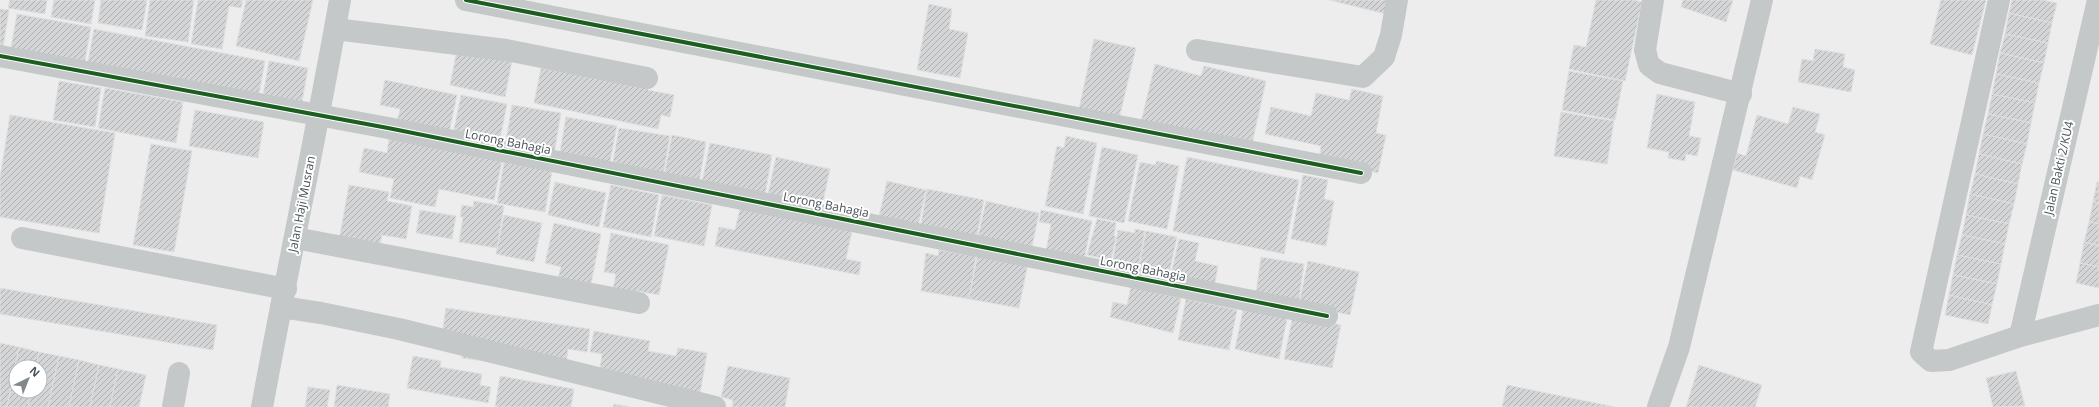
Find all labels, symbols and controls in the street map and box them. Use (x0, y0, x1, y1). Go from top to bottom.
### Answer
street label: Jalan Bakti 2/KU4 (2039, 119, 2078, 217)
street label: Lorong Bahagia (464, 125, 553, 158)
street label: Jalan Haji Musran (284, 154, 319, 254)
street label: Lorong Bahagia (782, 188, 871, 221)
street label: Lorong Bahagia (1099, 252, 1188, 285)
north arrow (8, 359, 48, 399)
text: N (27, 363, 44, 380)

